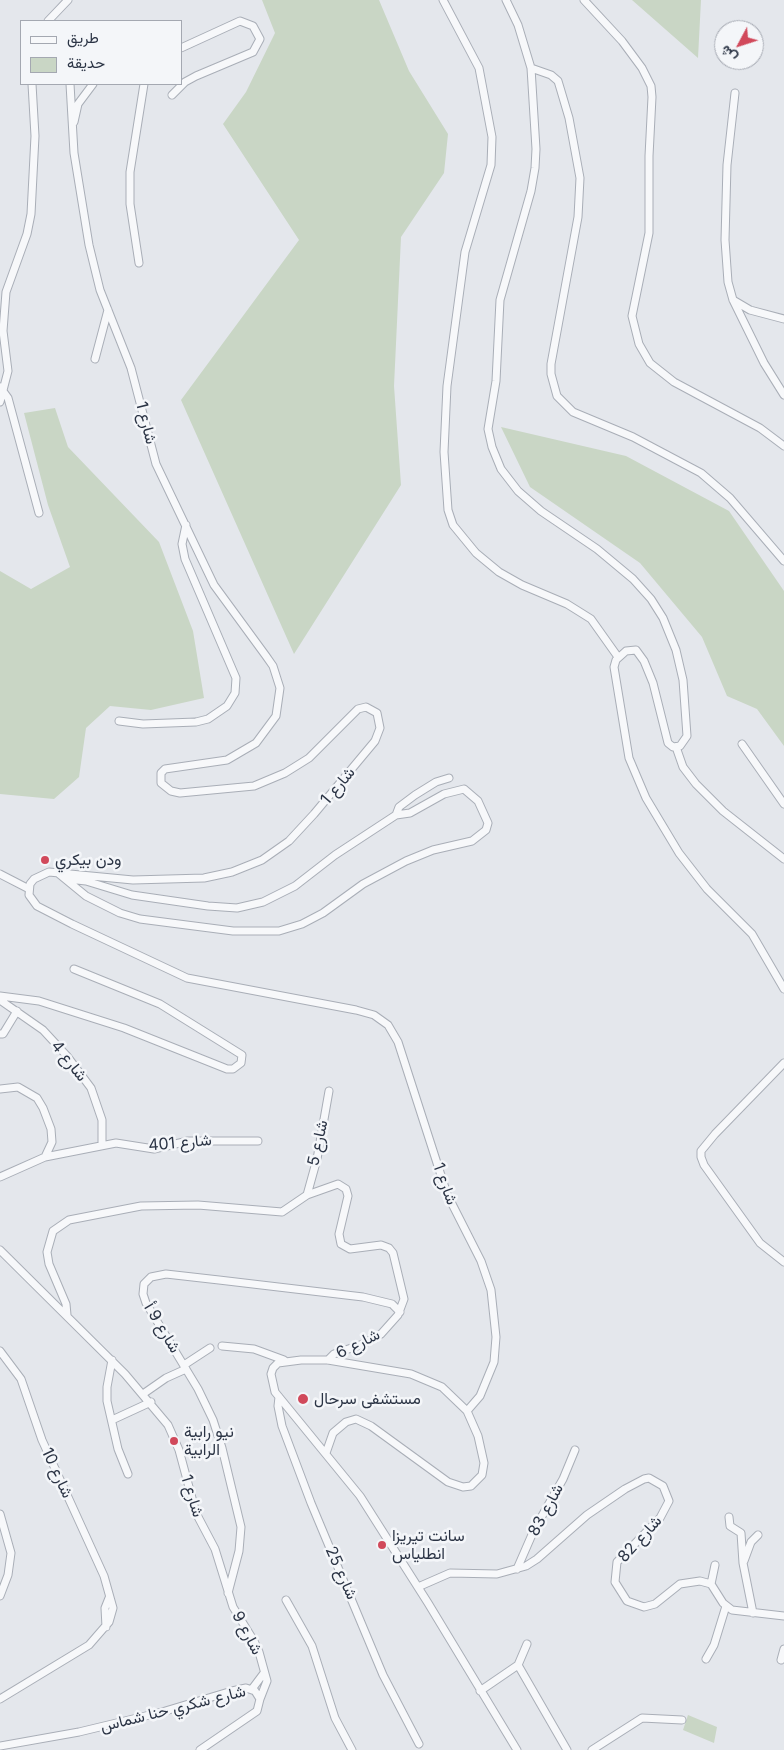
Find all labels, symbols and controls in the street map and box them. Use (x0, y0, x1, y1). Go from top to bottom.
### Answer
legend (20, 20, 182, 85)
north arrow (714, 20, 764, 70)
text: طريق (67, 28, 99, 47)
text: ش (716, 42, 740, 66)
text: حديقة (67, 53, 105, 72)
street label: شارع 1 (131, 400, 161, 446)
street label: شارع 1 (317, 763, 359, 809)
place label: ودن بيكري (55, 850, 121, 870)
marker: ودن بيكري (39, 854, 51, 866)
street label: شارع 4 (47, 1037, 91, 1085)
street label: شارع 5 (304, 1118, 332, 1168)
street label: شارع 401 (147, 1131, 213, 1155)
street label: شارع 1 (429, 1160, 461, 1208)
street label: شارع 9 أ (140, 1300, 184, 1356)
street label: شارع 6 (333, 1325, 383, 1363)
place label: مستشفى سرحال (314, 1389, 421, 1409)
marker: مستشفى سرحال (296, 1392, 310, 1406)
place label: نيو رابية الرابية (184, 1422, 234, 1460)
marker: نيو رابية الرابية (168, 1435, 180, 1447)
street label: شارع 10 (37, 1445, 77, 1501)
street label: شارع 1 (177, 1473, 207, 1519)
street label: شارع 83 (524, 1481, 568, 1539)
street label: شارع 82 (614, 1512, 666, 1566)
place label: سانت تيريزا انطلياس (392, 1526, 464, 1564)
marker: سانت تيريزا انطلياس (376, 1539, 388, 1551)
street label: شارع 25 (321, 1543, 361, 1603)
street label: شارع 9 (228, 1608, 266, 1658)
street label: شارع شكري حنا شماس (98, 1682, 248, 1736)

